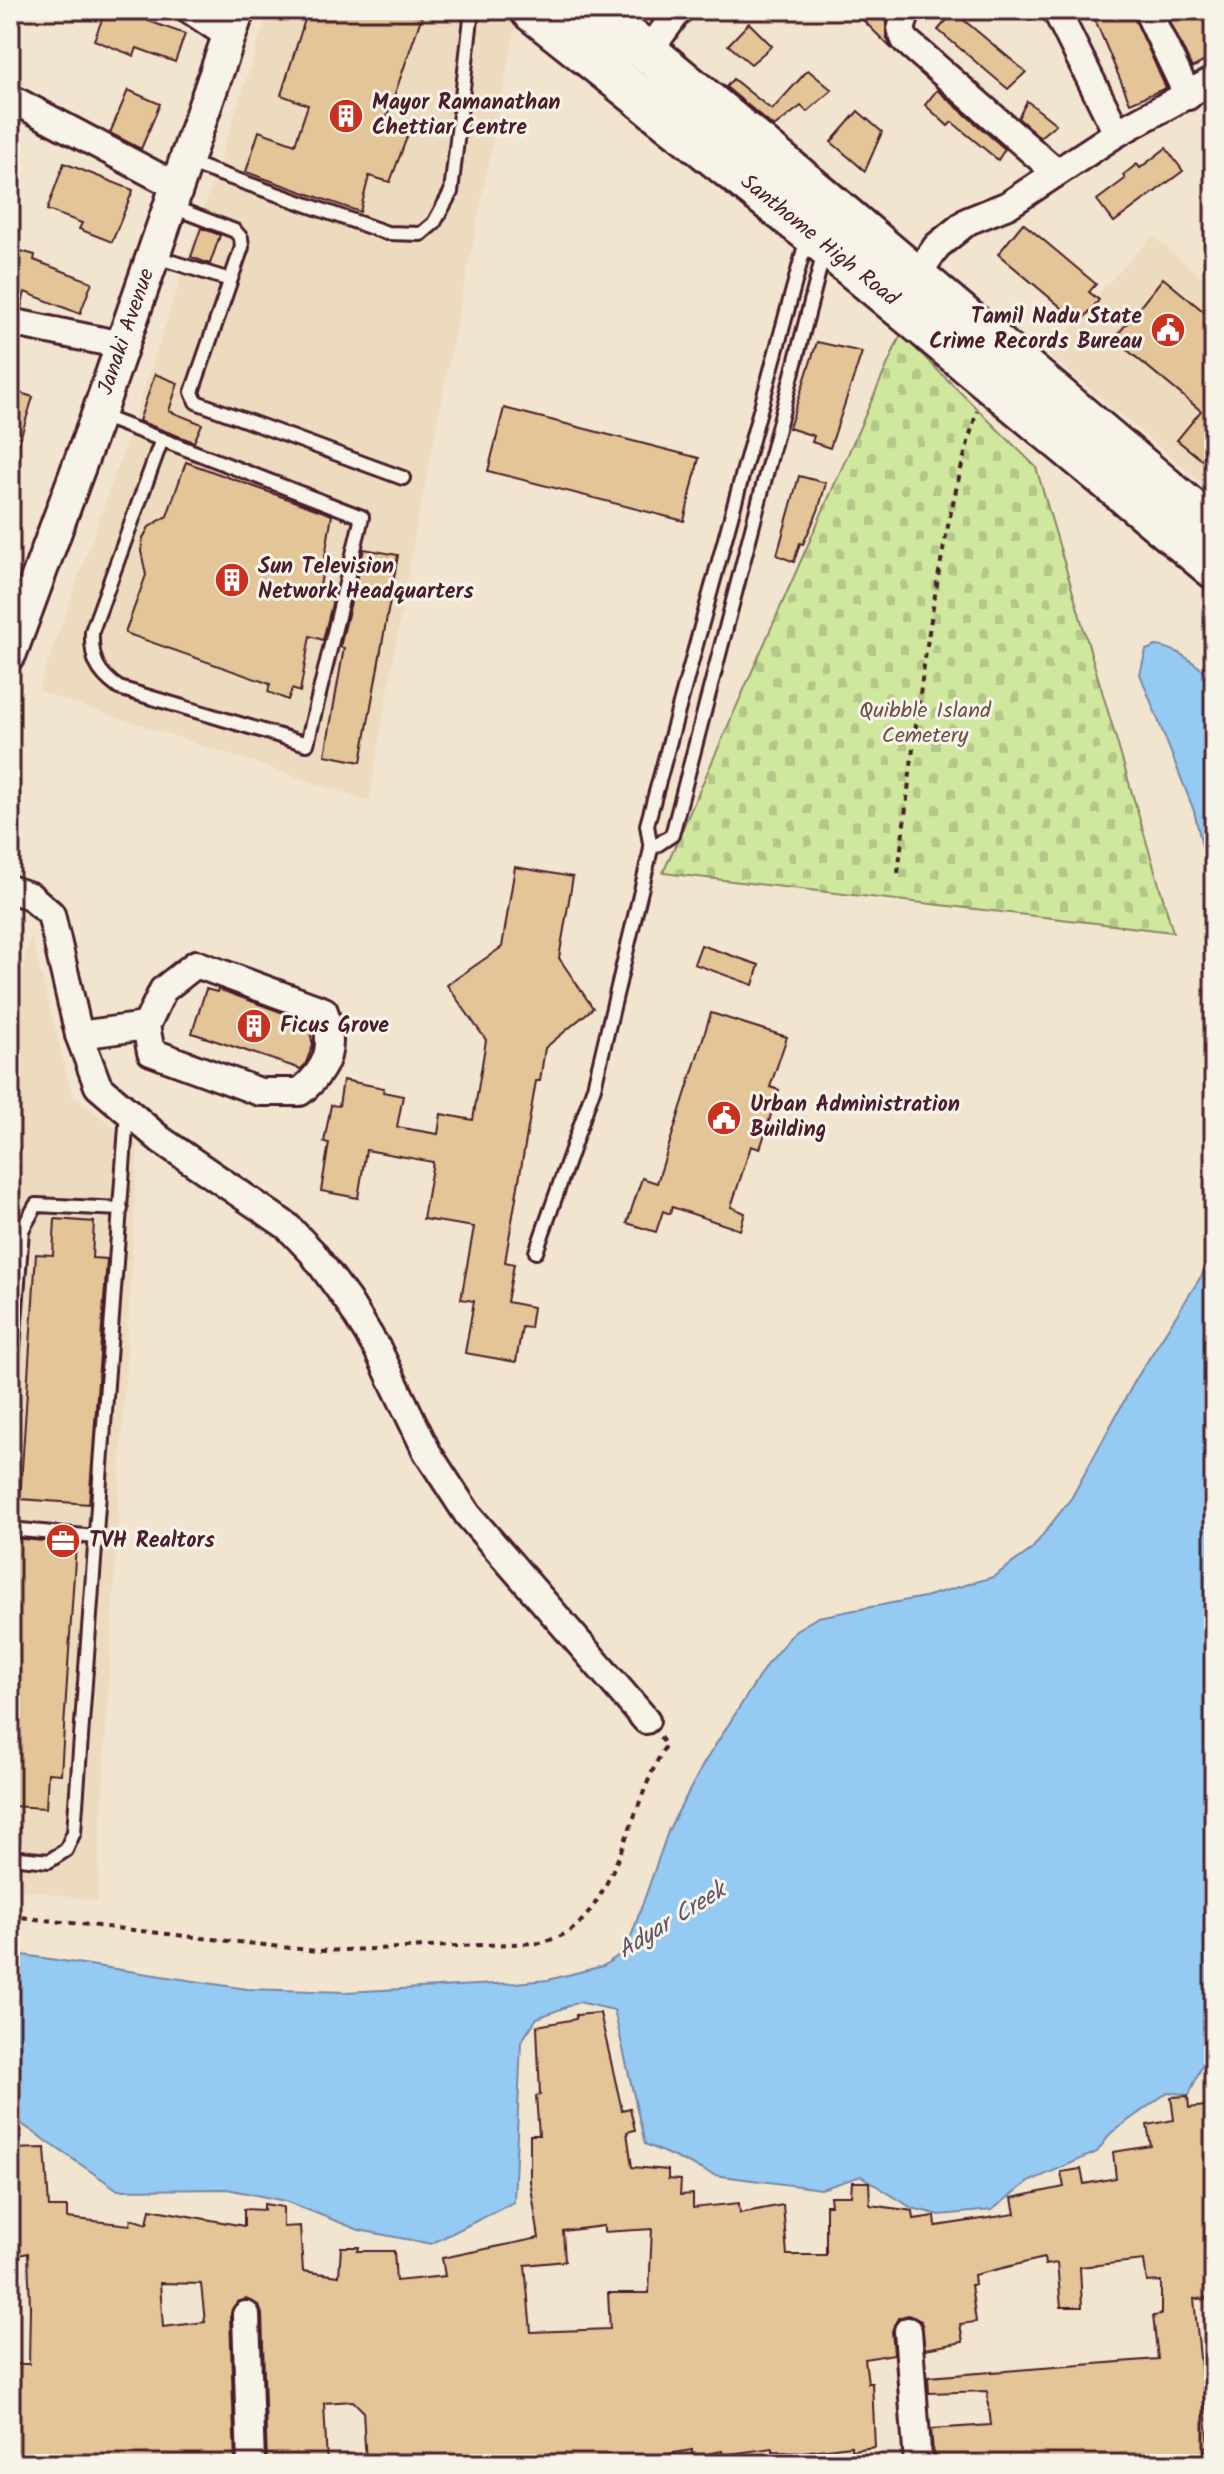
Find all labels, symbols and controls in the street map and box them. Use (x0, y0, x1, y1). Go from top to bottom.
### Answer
place label: Mayor Ramanathan Chettiar Centre (372, 86, 561, 146)
building icon: Mayor Ramanathan Chettiar Centre (327, 97, 365, 135)
street label: Santhome High Road (732, 166, 907, 317)
street label: Janaki Avenue (89, 264, 165, 400)
place label: Tamil Nadu State Crime Records Bureau (929, 300, 1142, 360)
public building icon: Tamil Nadu State Crime Records Bureau (1149, 311, 1187, 349)
place label: Sun Television Network Headquarters (258, 550, 475, 610)
building icon: Sun Television Network Headquarters (213, 561, 251, 599)
park label: Quibble Island Cemetery (859, 694, 992, 754)
building icon: Ficus Grove (235, 1007, 273, 1045)
place label: Ficus Grove (280, 1009, 389, 1044)
place label: Urban Administration Building (750, 1088, 960, 1148)
public building icon: Urban Administration Building (705, 1099, 743, 1137)
office icon: TVH Realtors (44, 1522, 82, 1560)
place label: TVH Realtors (89, 1524, 215, 1559)
water label: Adyar Creek (610, 1870, 737, 1970)

